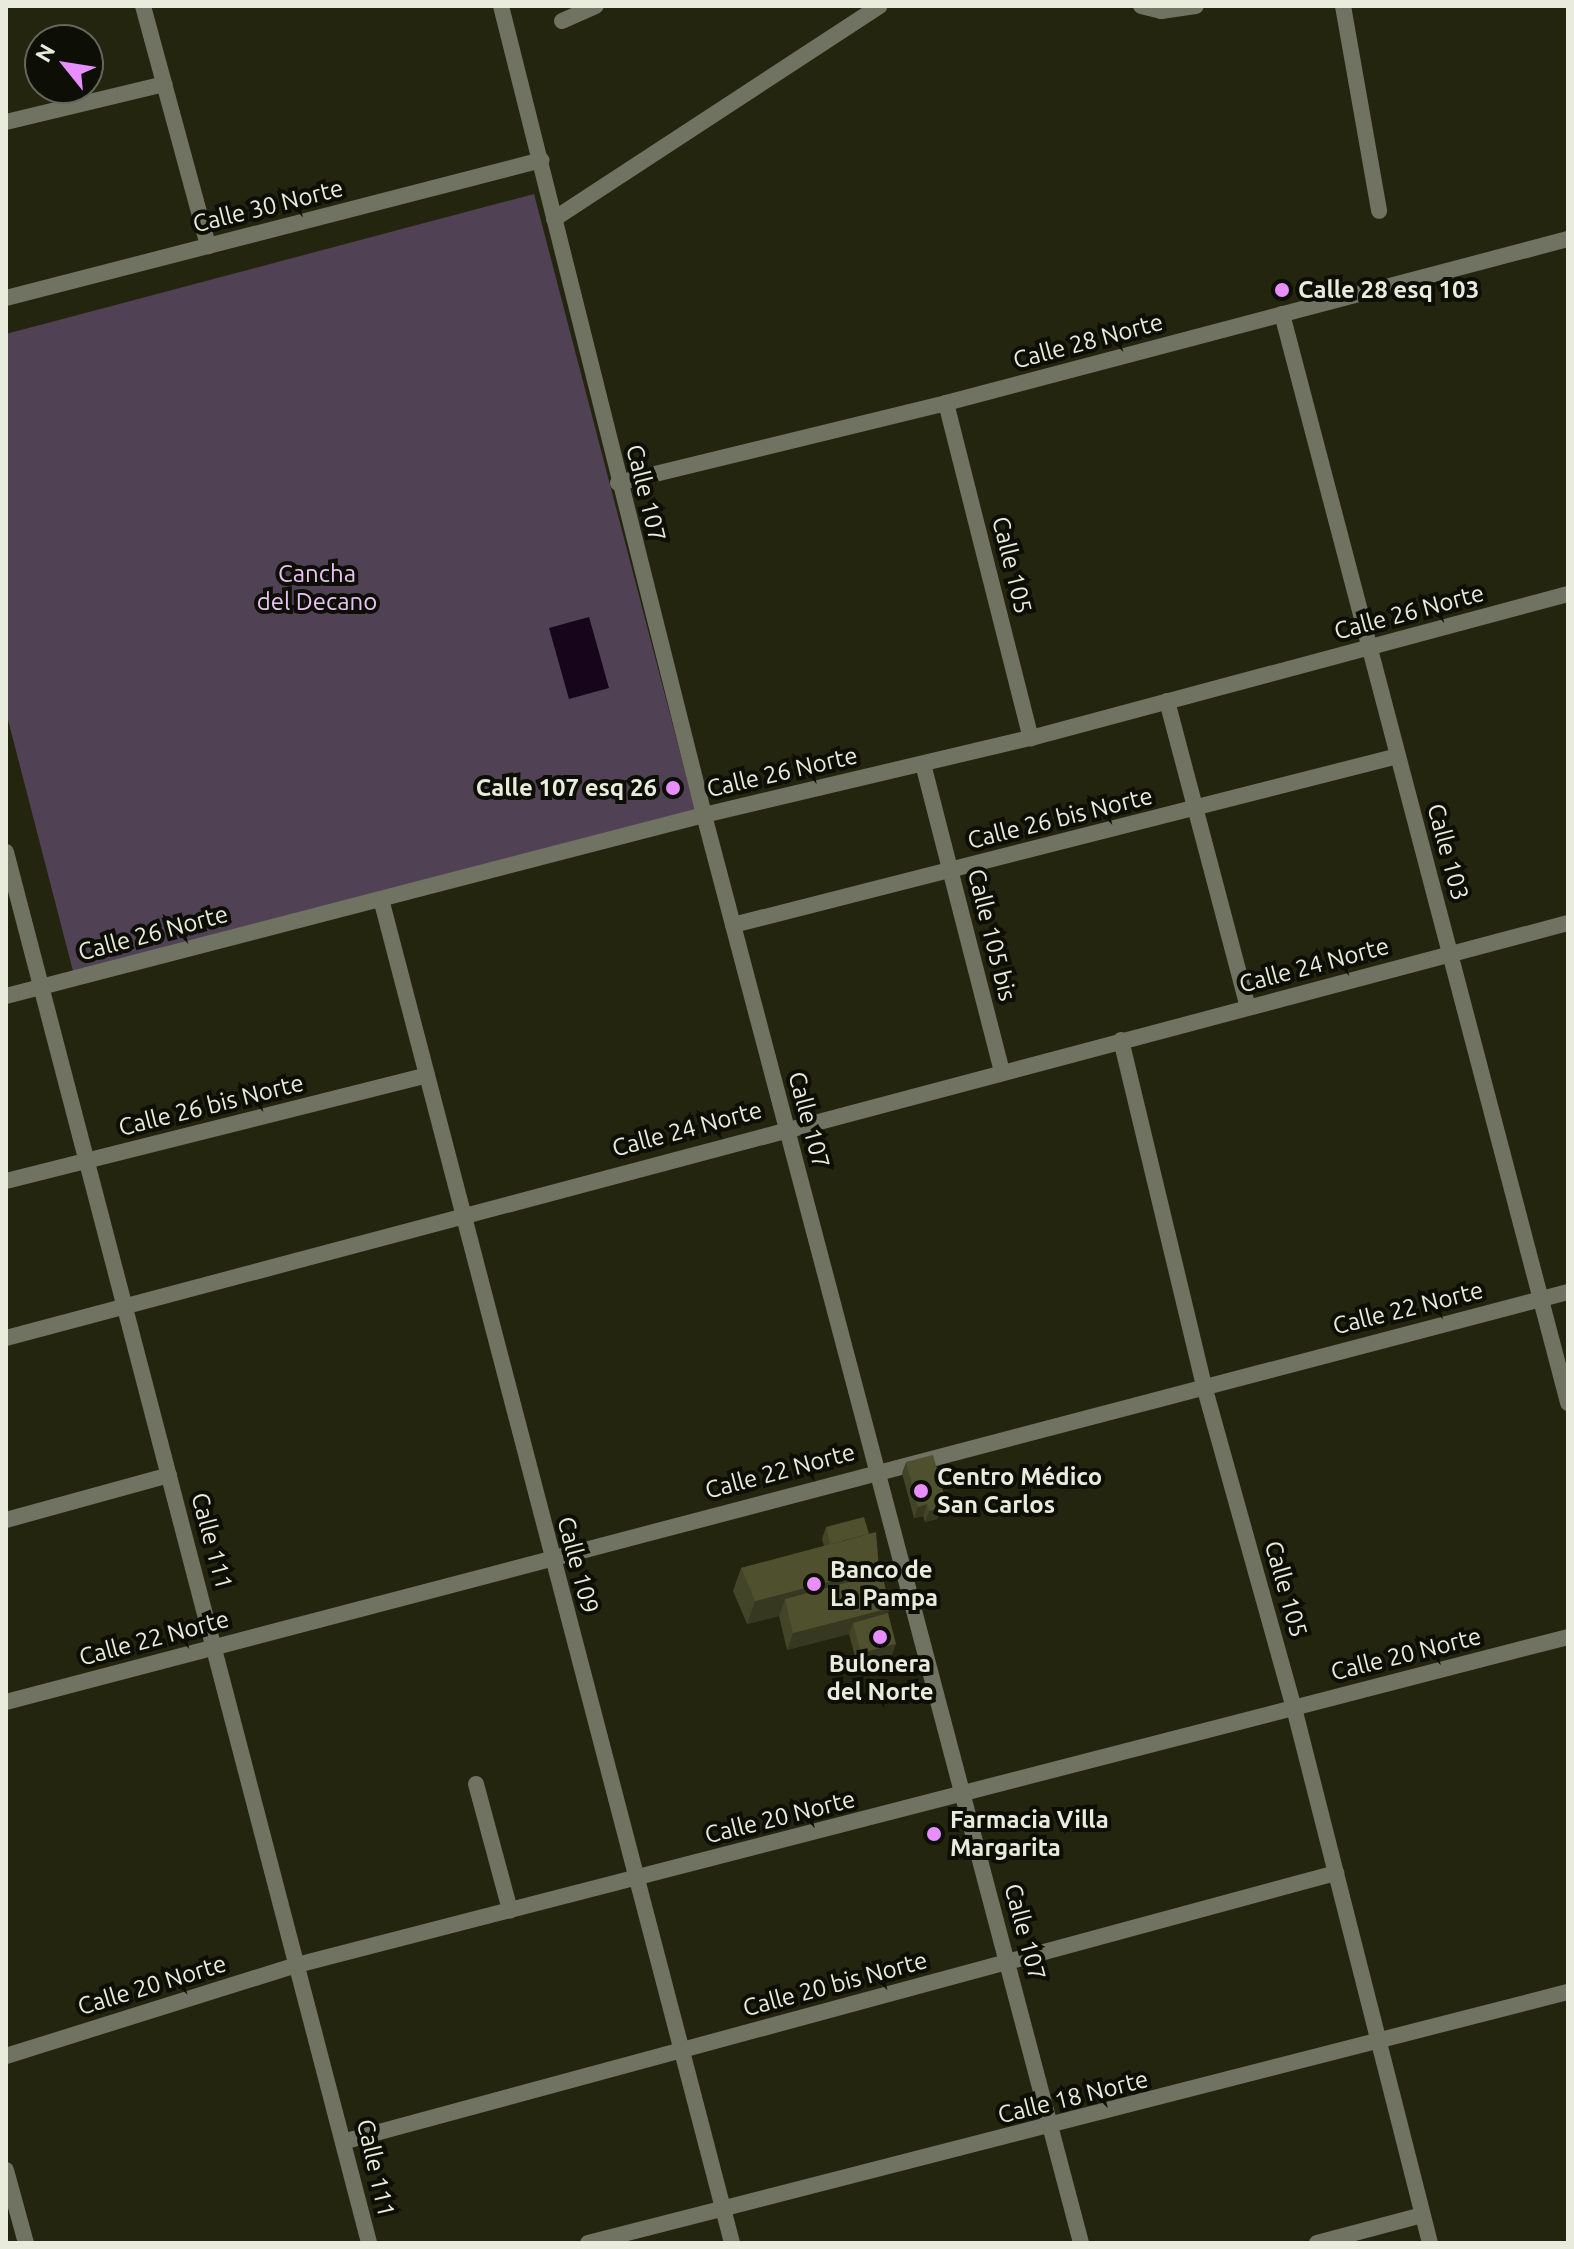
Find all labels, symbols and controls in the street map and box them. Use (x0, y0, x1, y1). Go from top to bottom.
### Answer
north arrow (24, 24, 104, 104)
text: N (30, 39, 59, 66)
street label: Calle 30 Norte (190, 173, 346, 239)
place label: Calle 28 esq 103 (1298, 276, 1479, 304)
marker: Calle 28 esq 103 (1273, 281, 1291, 299)
street label: Calle 28 Norte (1010, 307, 1166, 375)
street label: Calle 107 (620, 441, 672, 545)
street label: Calle 105 (986, 513, 1038, 617)
park label: Cancha del Decano (257, 560, 377, 616)
street label: Calle 26 Norte (1331, 578, 1487, 646)
street label: Calle 26 Norte (704, 741, 860, 803)
place label: Calle 107 esq 26 (476, 774, 657, 802)
marker: Calle 107 esq 26 (664, 779, 682, 797)
street label: Calle 26 bis Norte (965, 781, 1155, 855)
street label: Calle 103 (1421, 800, 1475, 904)
street label: Calle 105 bis (962, 866, 1022, 1004)
street label: Calle 26 Norte (75, 899, 231, 967)
street label: Calle 24 Norte (1236, 931, 1392, 999)
street label: Calle 26 bis Norte (116, 1068, 306, 1142)
street label: Calle 107 (782, 1068, 836, 1172)
street label: Calle 24 Norte (609, 1095, 765, 1163)
street label: Calle 22 Norte (1330, 1275, 1486, 1341)
street label: Calle 22 Norte (702, 1437, 858, 1505)
place label: Centro Médico San Carlos (937, 1463, 1102, 1519)
marker: Centro Médico San Carlos (912, 1482, 930, 1500)
street label: Calle 111 (185, 1489, 239, 1593)
street label: Calle 109 (551, 1513, 605, 1617)
street label: Calle 105 (1259, 1537, 1313, 1641)
place label: Banco de La Pampa (830, 1556, 938, 1612)
marker: Banco de La Pampa (805, 1575, 823, 1593)
street label: Calle 22 Norte (76, 1604, 232, 1672)
street label: Calle 20 Norte (1328, 1621, 1484, 1687)
marker: Bulonera del Norte (871, 1628, 889, 1646)
place label: Bulonera del Norte (826, 1650, 934, 1706)
street label: Calle 20 Norte (702, 1784, 858, 1850)
place label: Farmacia Villa Margarita (950, 1806, 1109, 1862)
marker: Farmacia Villa Margarita (925, 1825, 943, 1843)
street label: Calle 107 (998, 1880, 1052, 1984)
street label: Calle 20 bis Norte (740, 1946, 930, 2022)
street label: Calle 20 Norte (74, 1949, 230, 2021)
street label: Calle 18 Norte (995, 2064, 1151, 2130)
street label: Calle 111 (351, 2117, 401, 2219)

